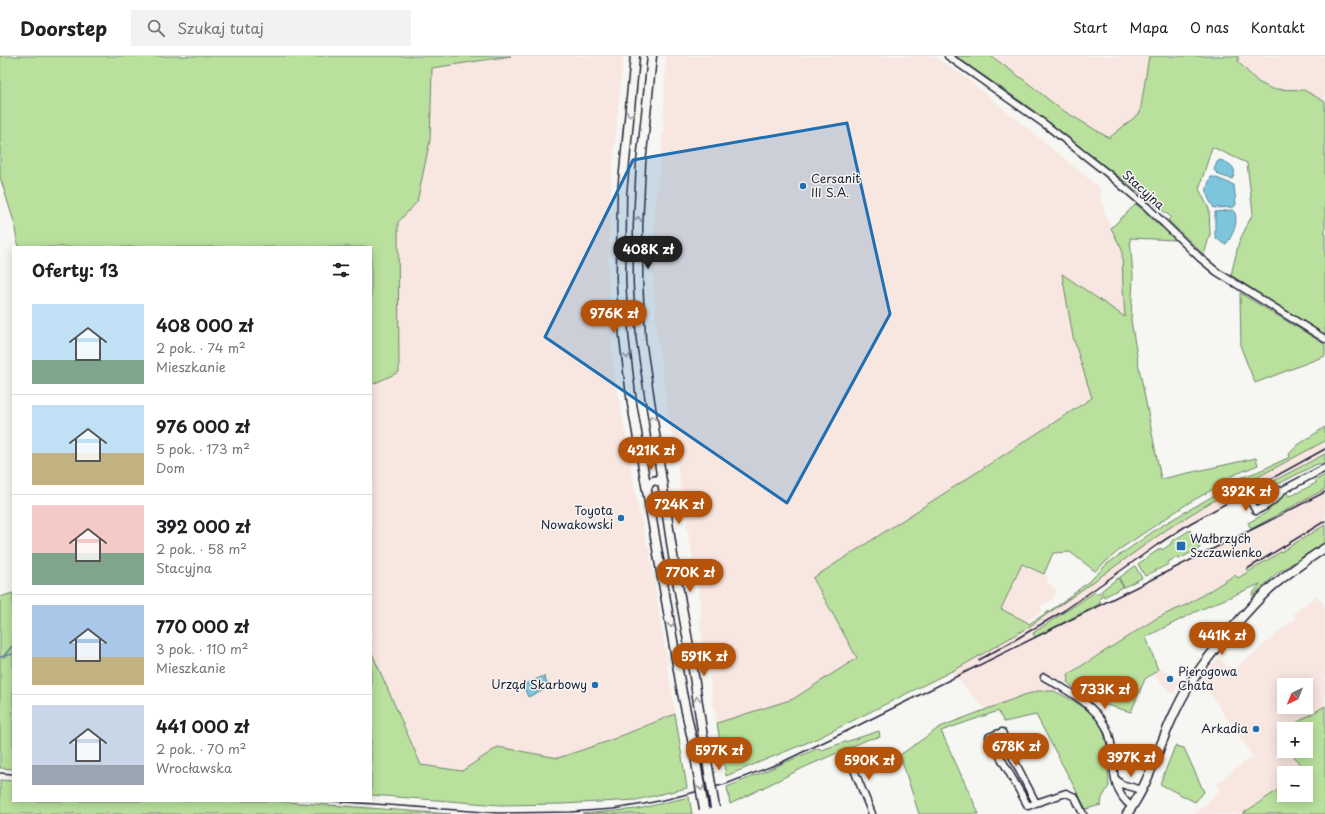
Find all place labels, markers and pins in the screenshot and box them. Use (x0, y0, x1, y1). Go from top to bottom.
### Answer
place label: Cersanit III S.A. (811, 169, 860, 201)
marker: Cersanit III S.A. (798, 181, 808, 191)
pin: 408K zł (611, 236, 685, 270)
pin: 976K zł (577, 300, 651, 334)
pin: 421K zł (614, 437, 688, 471)
pin: 392K zł (1209, 478, 1283, 512)
pin: 724K zł (642, 491, 716, 525)
place label: Toyota Nowakowski (541, 501, 614, 533)
marker: Toyota Nowakowski (616, 513, 626, 523)
place label: Wałbrzych Szczawienko (1190, 529, 1262, 561)
marker: Wałbrzych Szczawienko (1175, 540, 1187, 552)
pin: 770K zł (653, 559, 727, 593)
pin: 441K zł (1185, 622, 1259, 656)
pin: 591K zł (667, 643, 741, 677)
place label: Pierogowa Chata (1178, 662, 1238, 694)
marker: Pierogowa Chata (1165, 674, 1175, 684)
place label: Urząd Skarbowy (491, 675, 587, 693)
pin: 733K zł (1068, 676, 1142, 710)
marker: Urząd Skarbowy (590, 680, 600, 690)
place label: Arkadia (1201, 719, 1248, 737)
marker: Arkadia (1251, 724, 1261, 734)
pin: 678K zł (979, 733, 1053, 767)
pin: 597K zł (682, 737, 756, 771)
pin: 397K zł (1094, 744, 1168, 778)
pin: 590K zł (832, 747, 906, 781)

